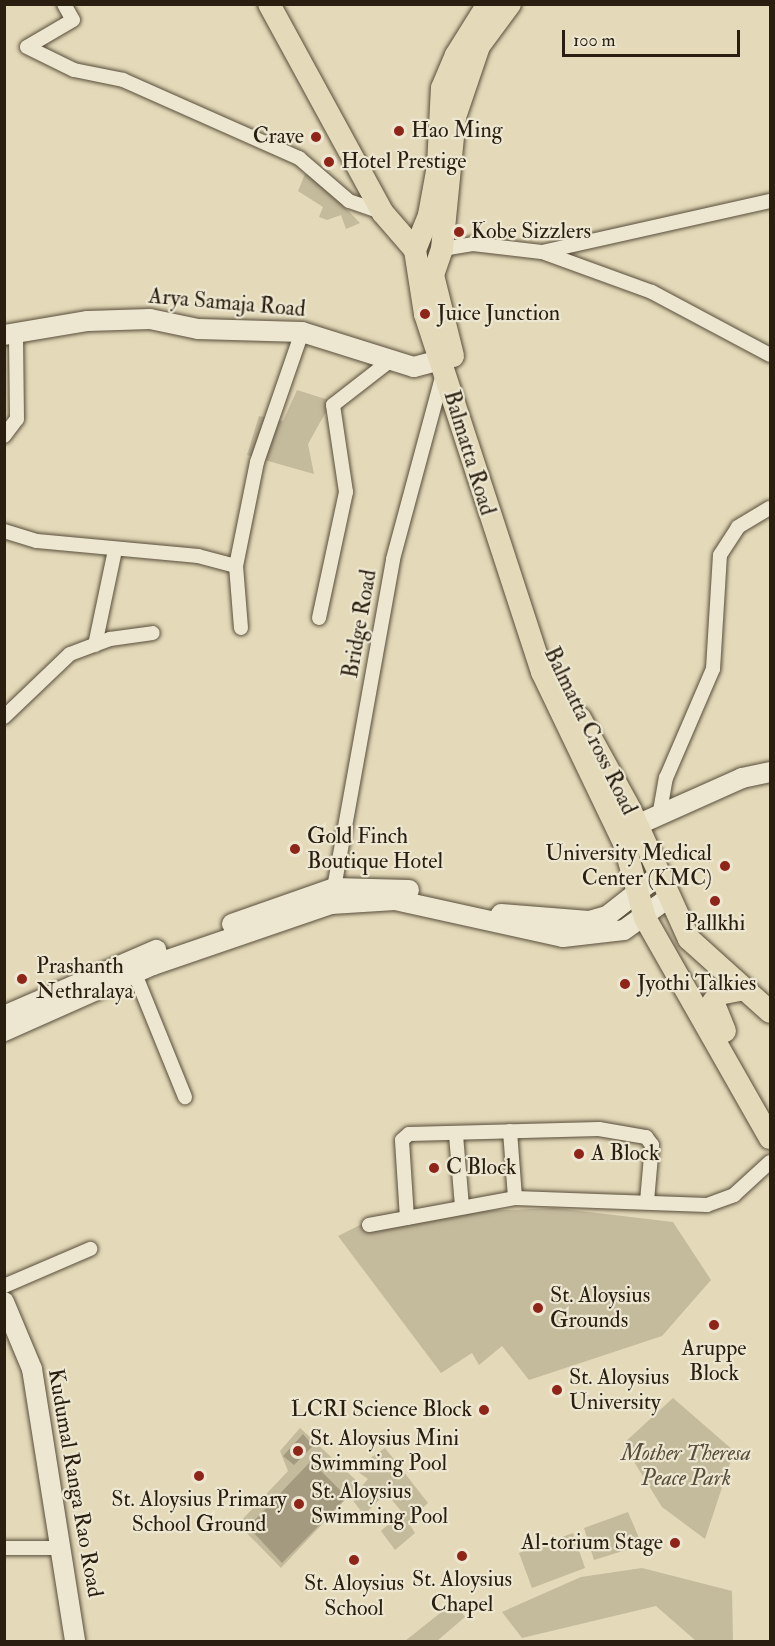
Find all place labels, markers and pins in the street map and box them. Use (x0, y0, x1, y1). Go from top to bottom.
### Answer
place label: Hao Ming (411, 118, 503, 144)
place label: Crave (253, 124, 304, 150)
marker: Hao Ming (392, 124, 406, 138)
marker: Crave (309, 130, 323, 144)
place label: Hotel Prestige (341, 149, 466, 175)
marker: Hotel Prestige (322, 155, 336, 169)
place label: Kobe Sizzlers (471, 219, 591, 245)
marker: Kobe Sizzlers (452, 225, 466, 239)
place label: Juice Junction (437, 301, 560, 327)
marker: Juice Junction (418, 307, 432, 321)
place label: Gold Finch Boutique Hotel (307, 823, 443, 874)
place label: University Medical Center (KMC) (545, 840, 712, 891)
marker: Gold Finch Boutique Hotel (288, 842, 302, 856)
marker: University Medical Center (KMC) (716, 857, 734, 875)
marker: Pallkhi (708, 894, 722, 908)
place label: Pallkhi (685, 911, 745, 937)
place label: Prashanth Nethralaya (36, 953, 133, 1004)
marker: Prashanth Nethralaya (13, 970, 31, 988)
place label: Jyothi Talkies (637, 971, 756, 997)
marker: Jyothi Talkies (618, 977, 632, 991)
place label: A Block (591, 1141, 659, 1167)
marker: A Block (572, 1147, 586, 1161)
place label: C Block (446, 1155, 517, 1181)
marker: C Block (427, 1161, 441, 1175)
place label: St. Aloysius Grounds (550, 1282, 650, 1334)
marker: St. Aloysius Grounds (531, 1301, 545, 1315)
marker: Aruppe Block (707, 1318, 721, 1332)
place label: Aruppe Block (682, 1335, 746, 1386)
place label: St. Aloysius University (569, 1364, 669, 1416)
marker: St. Aloysius University (550, 1383, 564, 1397)
place label: LCRI Science Block (291, 1397, 472, 1423)
marker: LCRI Science Block (477, 1403, 491, 1417)
place label: St. Aloysius Mini Swimming Pool (310, 1425, 459, 1476)
marker: St. Aloysius Mini Swimming Pool (291, 1444, 305, 1458)
marker: St. Aloysius Primary School Ground (192, 1469, 206, 1483)
place label: St. Aloysius Swimming Pool (311, 1478, 448, 1530)
place label: St. Aloysius Primary School Ground (111, 1486, 287, 1538)
marker: St. Aloysius Swimming Pool (292, 1497, 306, 1511)
place label: Al-torium Stage (521, 1530, 663, 1556)
marker: Al-torium Stage (668, 1536, 682, 1550)
marker: St. Aloysius Chapel (455, 1549, 469, 1563)
marker: St. Aloysius School (347, 1553, 361, 1567)
place label: St. Aloysius Chapel (412, 1566, 512, 1618)
place label: St. Aloysius School (304, 1570, 404, 1622)

